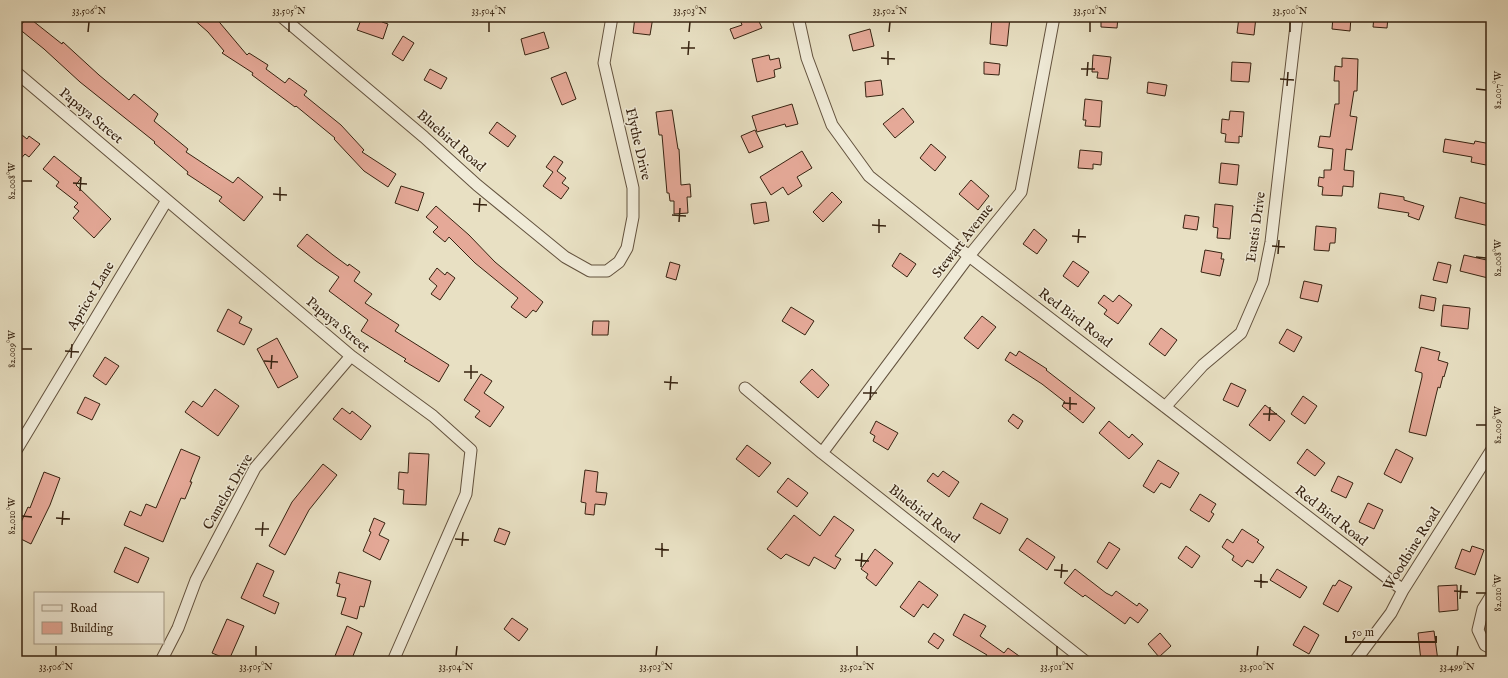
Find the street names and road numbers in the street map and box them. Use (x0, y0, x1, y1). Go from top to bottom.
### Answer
street label: Papaya Street (55, 84, 127, 148)
street label: Bluebird Road (413, 106, 489, 176)
street label: Flythe Drive (621, 106, 655, 183)
street label: Eustis Drive (1242, 190, 1270, 263)
street label: Stewart Avenue (928, 200, 998, 282)
street label: Apricot Lane (63, 258, 119, 335)
street label: Red Bird Road (1035, 284, 1116, 352)
street label: Papaya Street (302, 293, 374, 357)
street label: Camelot Drive (199, 450, 257, 533)
street label: Bluebird Road (885, 481, 964, 548)
street label: Red Bird Road (1291, 482, 1372, 550)
street label: Woodbine Road (1379, 504, 1445, 594)

